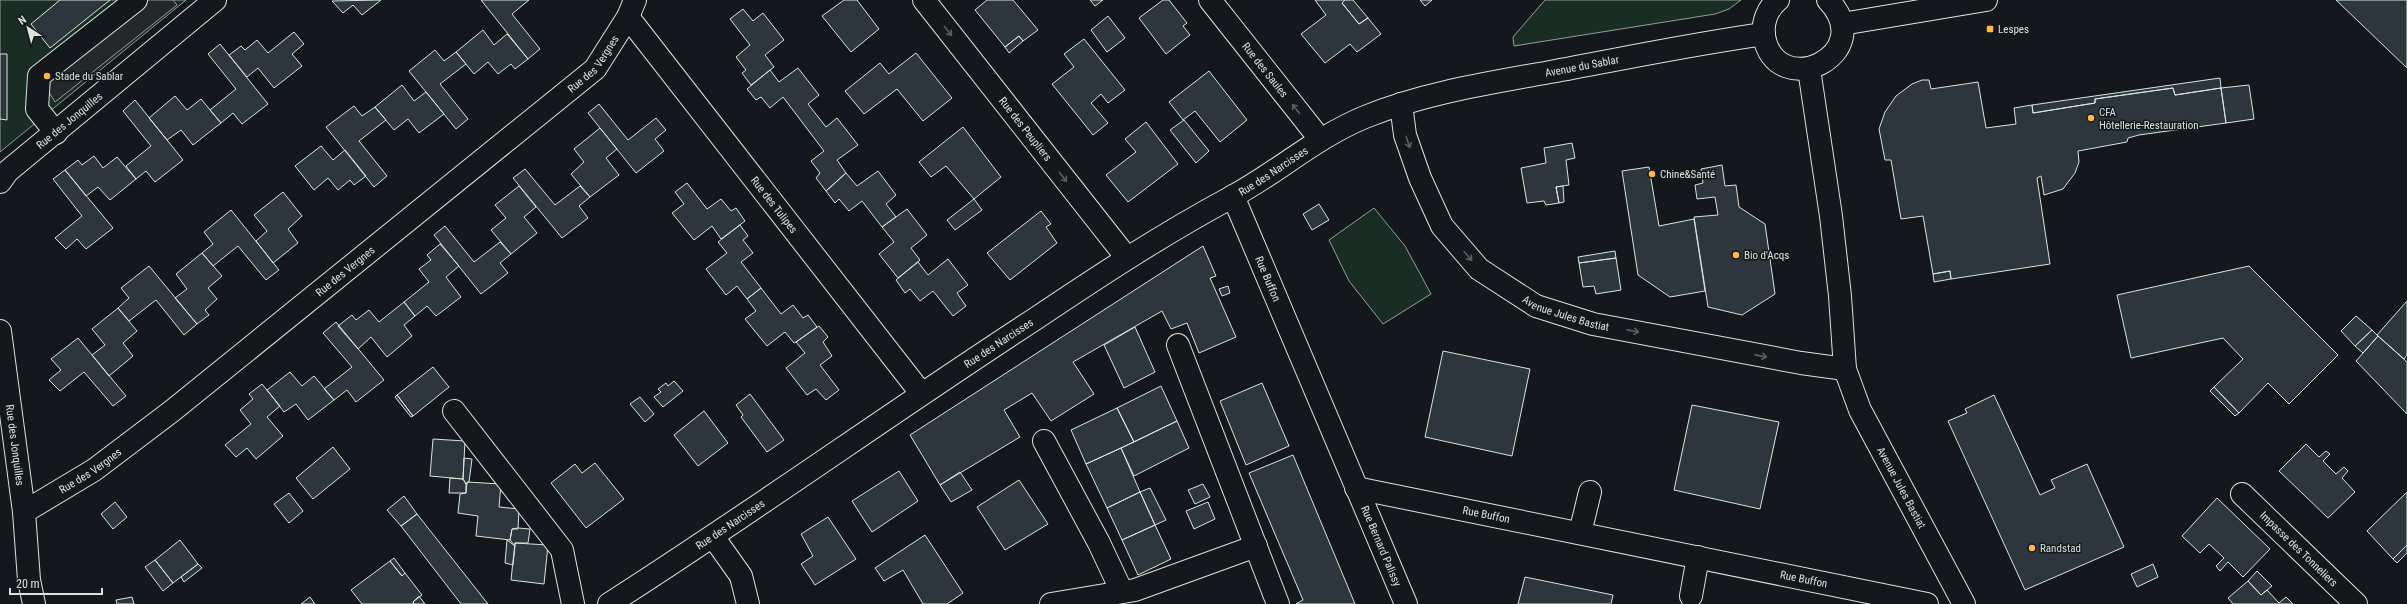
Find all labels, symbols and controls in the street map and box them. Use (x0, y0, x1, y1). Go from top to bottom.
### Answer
north arrow (8, 8, 48, 48)
text: N (16, 13, 29, 28)
place label: Lespes (1998, 23, 2029, 36)
marker: Lespes (1985, 24, 1995, 34)
one-way arrow (944, 25, 953, 36)
street label: Rue des Vergnes (565, 33, 622, 96)
street label: Rue des Saules (1239, 40, 1290, 100)
street label: Avenue du Sablar (1544, 53, 1621, 80)
place label: Stade du Sablar (55, 70, 124, 83)
marker: Stade du Sablar (42, 71, 52, 81)
street label: Rue des Jonquilles (34, 90, 105, 152)
street label: Rue des Peupliers (996, 95, 1054, 164)
one-way arrow (1292, 103, 1300, 114)
place label: CFA Hôtellerie-Restauration (2099, 106, 2199, 132)
marker: CFA Hôtellerie-Restauration (2086, 113, 2096, 123)
one-way arrow (1404, 136, 1412, 148)
street label: Rue des Narcisses (1236, 144, 1311, 199)
place label: Chine&Santé (1660, 168, 1715, 181)
marker: Chine&Santé (1647, 169, 1657, 179)
one-way arrow (1059, 171, 1068, 182)
street label: Rue des Tulipes (748, 174, 800, 236)
street label: Rue des Vergnes (313, 244, 378, 299)
place label: Bio d'Acqs (1744, 249, 1789, 262)
one-way arrow (1463, 250, 1472, 261)
marker: Bio d'Acqs (1731, 250, 1741, 260)
street label: Rue Buffon (1252, 254, 1283, 304)
street label: Avenue Jules Bastiat (1520, 293, 1610, 334)
street label: Rue des Narcisses (962, 316, 1036, 371)
one-way arrow (1626, 328, 1639, 336)
one-way arrow (1754, 352, 1767, 360)
street label: Rue des Jonquilles (3, 404, 26, 486)
street label: Avenue Jules Bastiat (1874, 445, 1928, 531)
street label: Rue des Vergnes (57, 446, 124, 496)
street label: Rue des Narcisses (693, 497, 767, 553)
street label: Rue Bernard Palissy (1358, 504, 1404, 589)
street label: Rue Buffon (1461, 504, 1511, 526)
street label: Impasse des Tonneliers (2257, 509, 2340, 590)
place label: Randstad (2040, 542, 2081, 555)
marker: Randstad (2027, 543, 2037, 553)
street label: Rue Buffon (1779, 568, 1829, 591)
scale bar (10, 570, 102, 596)
text: 20 m (16, 577, 40, 591)

